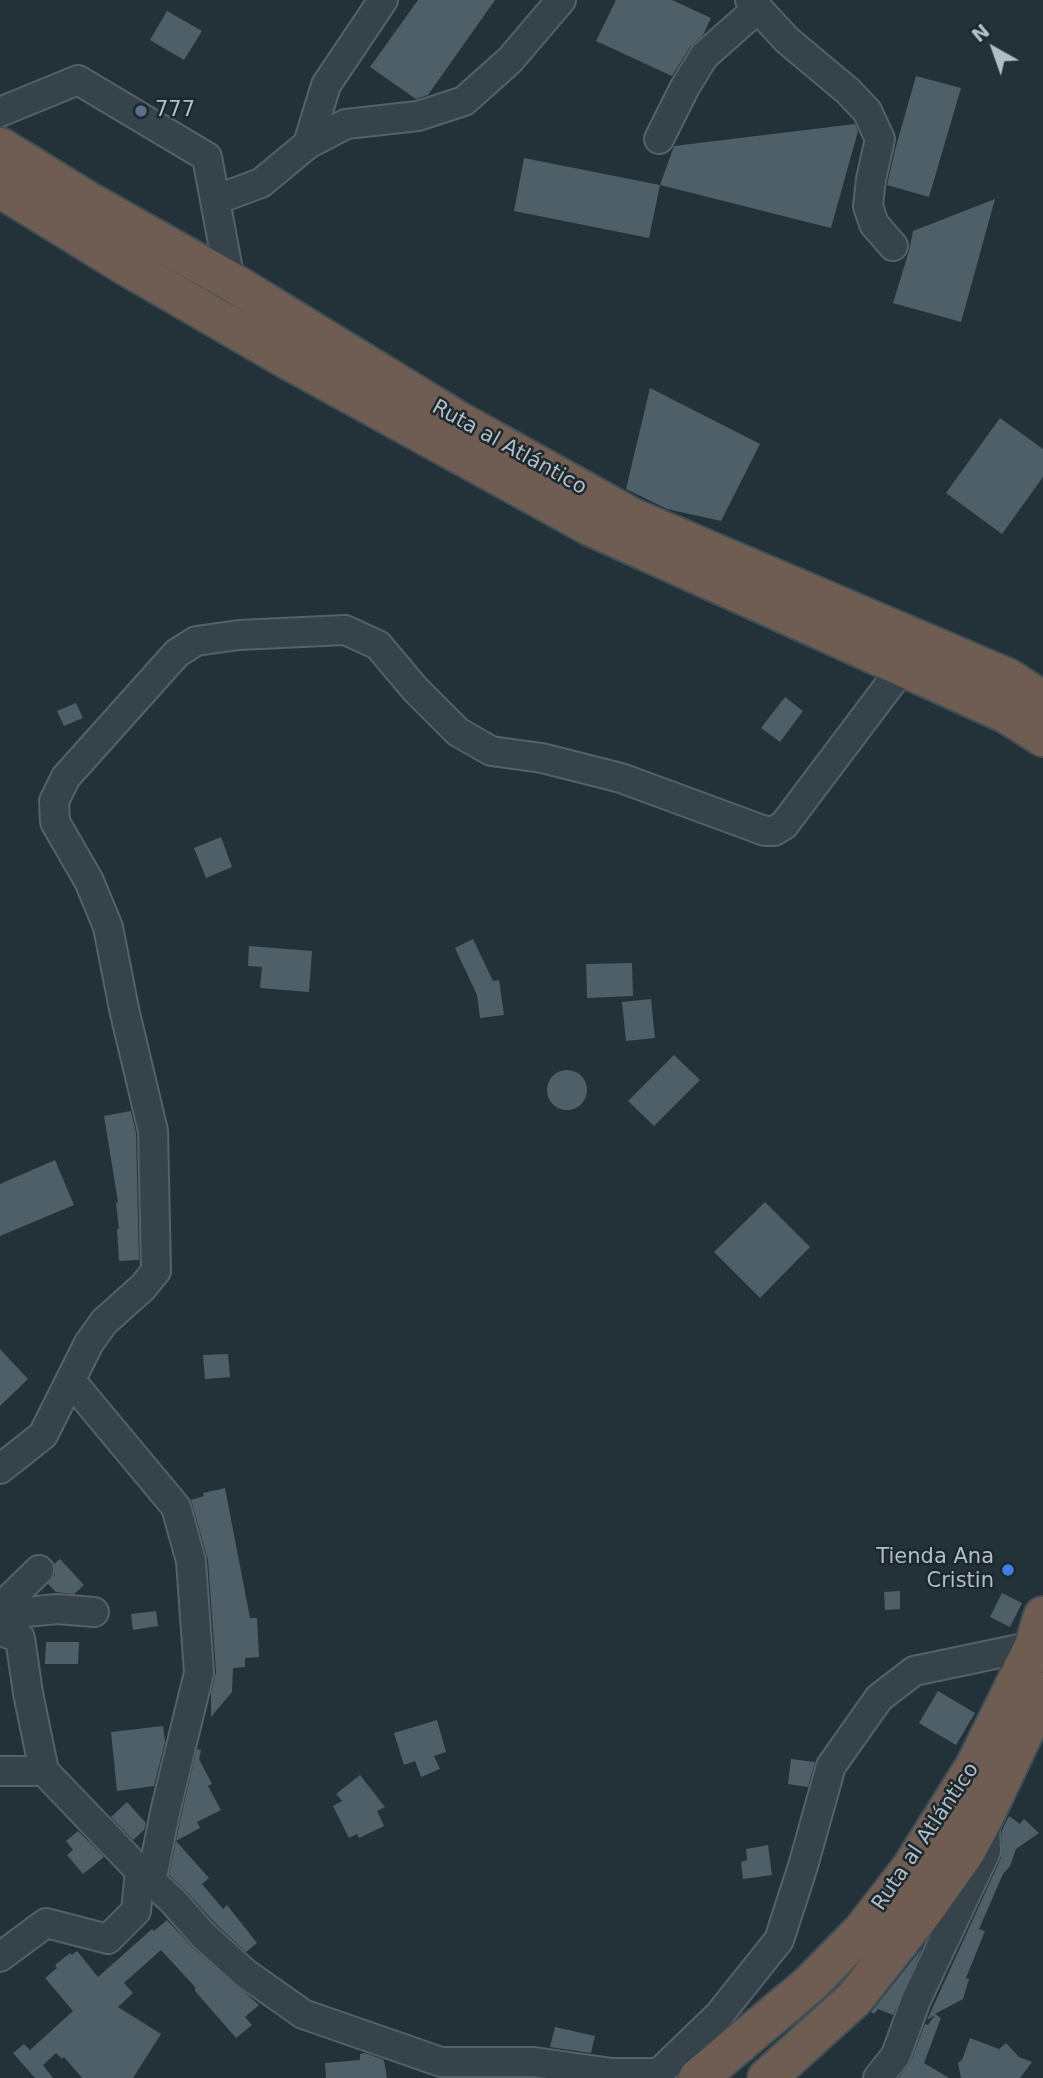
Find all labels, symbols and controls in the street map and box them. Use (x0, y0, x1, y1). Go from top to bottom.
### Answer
north arrow (959, 14, 1029, 84)
text: N (967, 19, 994, 46)
place label: 777 (155, 98, 195, 124)
marker: 777 (133, 103, 149, 119)
street label: Ruta al Atlántico (427, 395, 591, 501)
place label: Tienda Ana Cristin (876, 1545, 994, 1595)
marker: Tienda Ana Cristin (1000, 1562, 1016, 1578)
street label: Ruta al Atlántico (867, 1758, 985, 1916)

